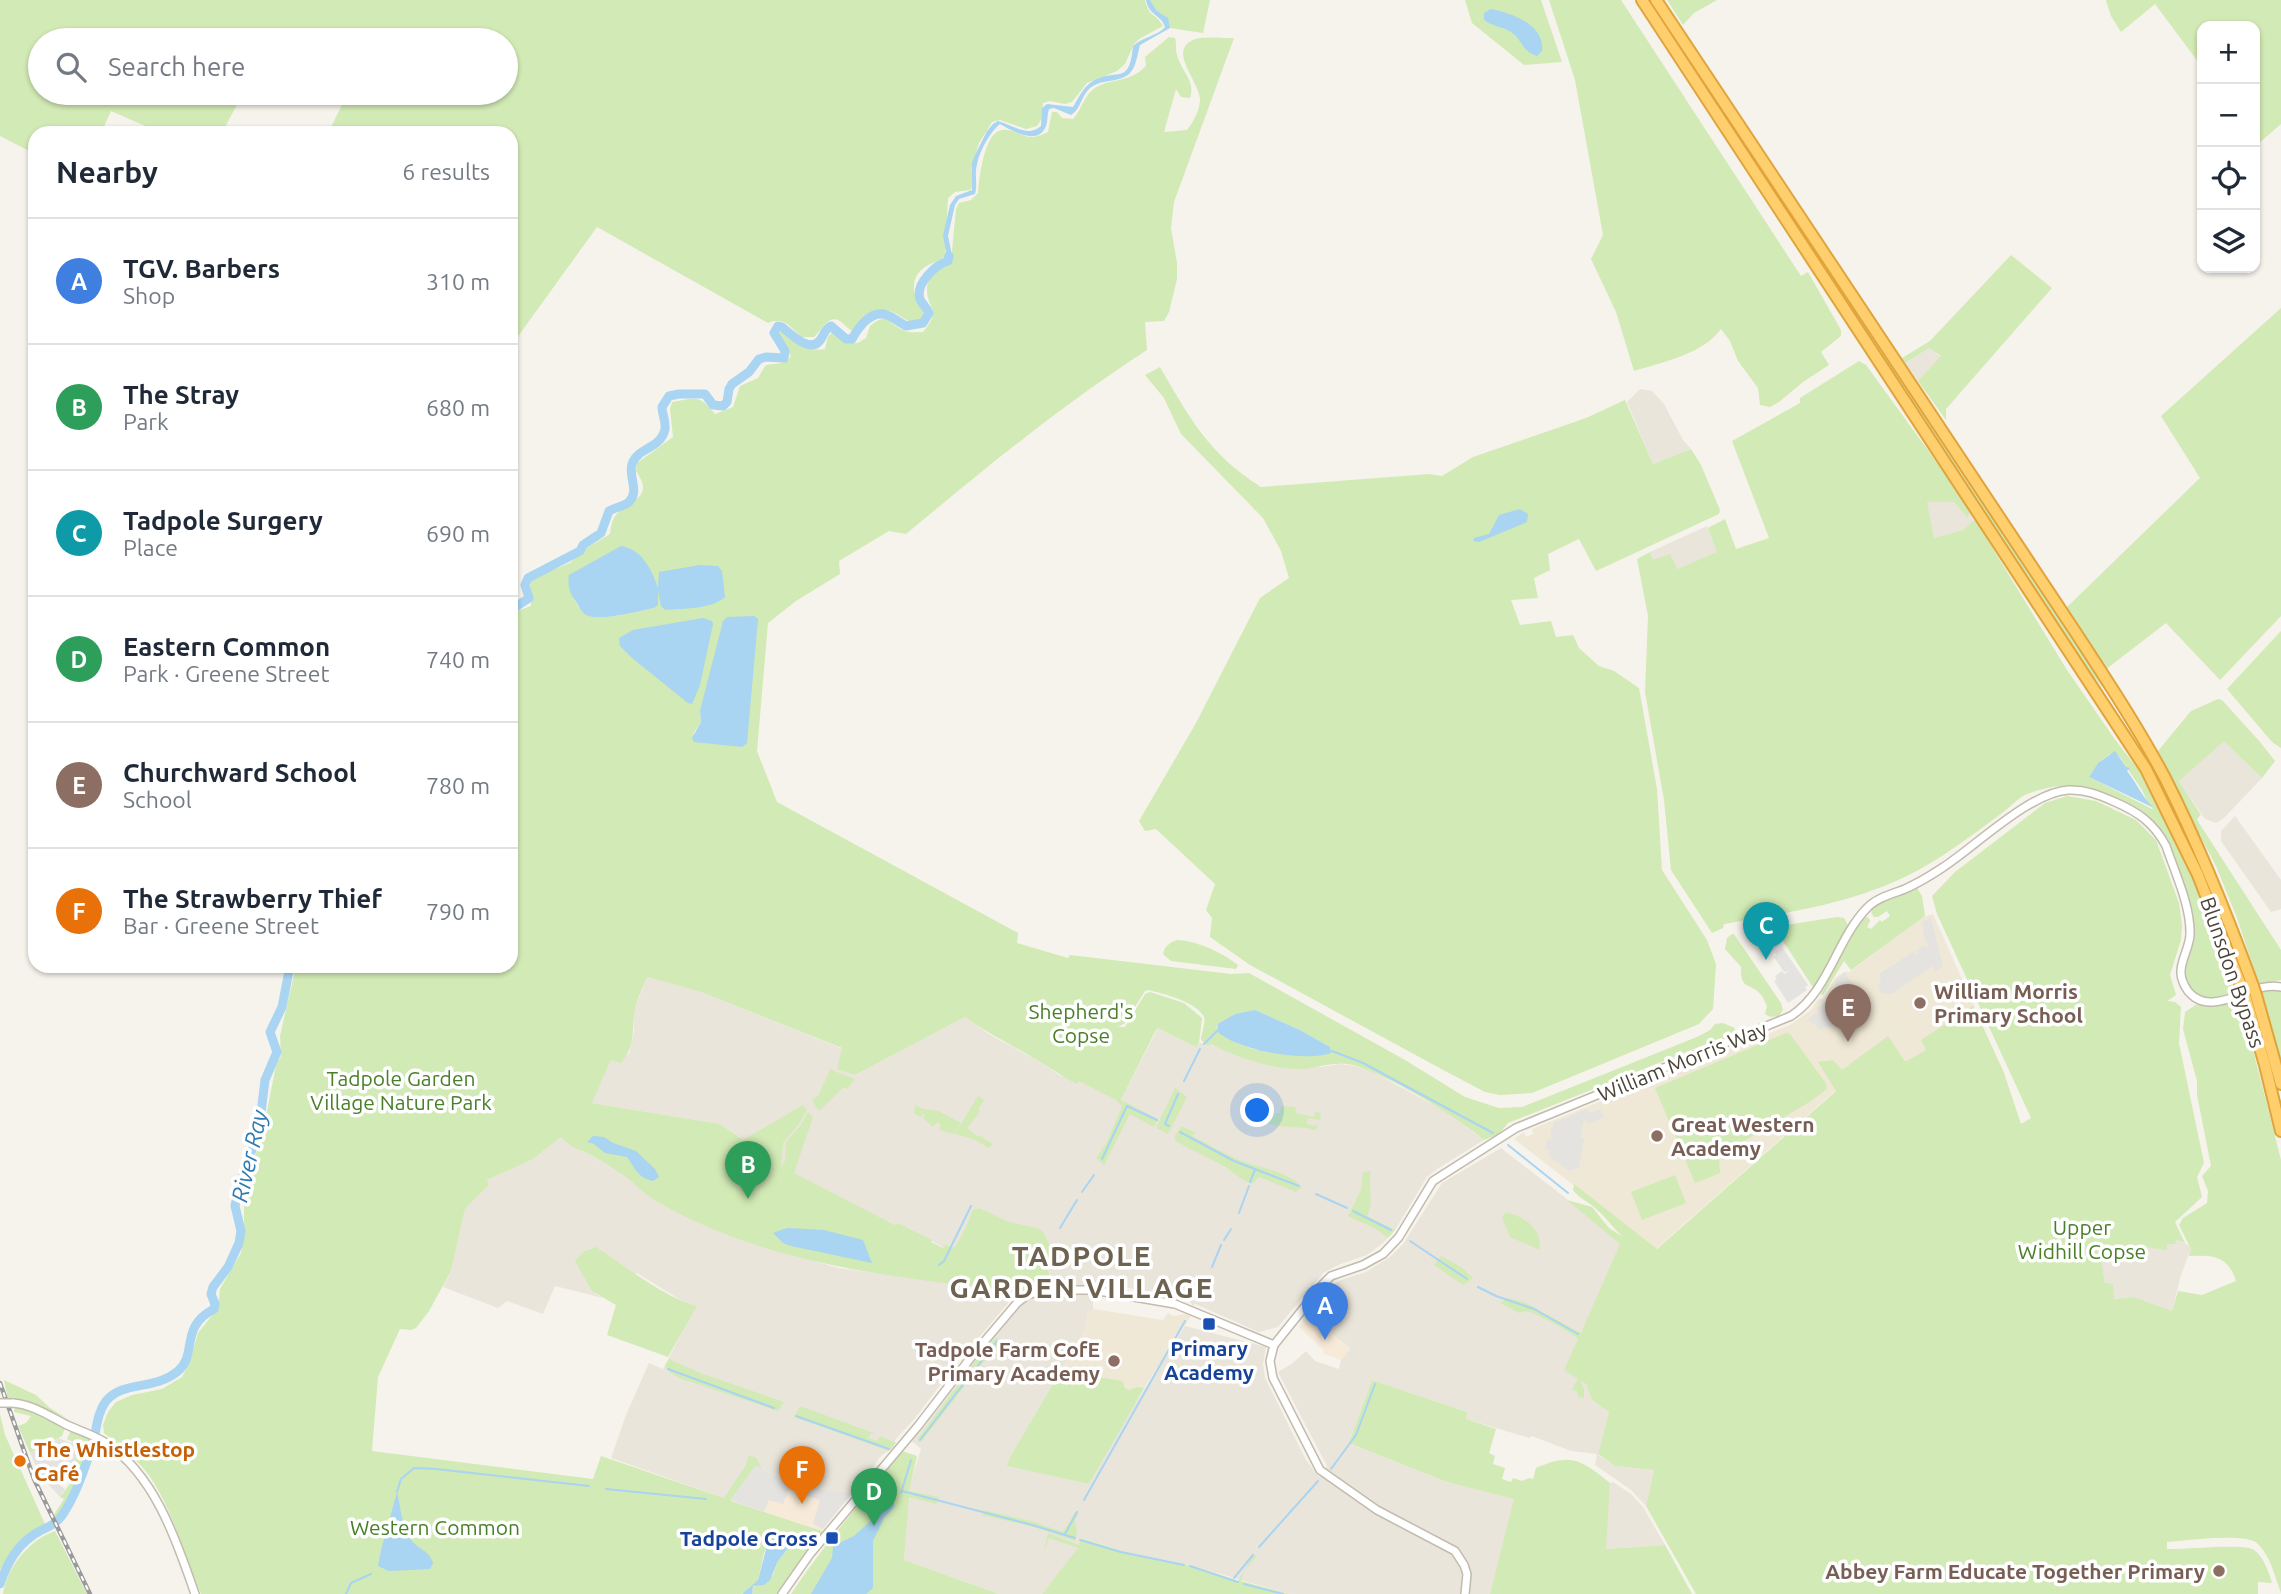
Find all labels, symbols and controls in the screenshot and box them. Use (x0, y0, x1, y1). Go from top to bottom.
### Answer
map controls (2197, 21, 2260, 273)
button: + (2197, 21, 2260, 84)
search box (28, 28, 518, 105)
icon: search (52, 48, 90, 86)
text: Search here (108, 52, 245, 81)
button: − (2197, 84, 2260, 147)
button: locate (2197, 147, 2260, 210)
text: Nearby (56, 155, 158, 189)
text: 6 results (402, 159, 490, 184)
button: layers (2197, 210, 2260, 273)
text: TGV. Barbers (123, 254, 280, 283)
text: A (71, 269, 87, 294)
text: 310 m (426, 269, 490, 294)
text: Shop (123, 283, 175, 308)
text: The Stray (123, 380, 239, 409)
text: B (71, 395, 87, 420)
text: 680 m (426, 395, 490, 420)
text: Park (123, 409, 169, 434)
text: Tadpole Surgery (123, 506, 323, 535)
text: C (72, 521, 86, 546)
text: 690 m (426, 521, 490, 546)
text: Place (123, 535, 178, 560)
text: Eastern Common (123, 632, 330, 661)
text: D (71, 647, 87, 672)
text: 740 m (426, 647, 490, 672)
text: Park · Greene Street (123, 661, 330, 686)
text: Churchward School (123, 758, 357, 787)
text: E (72, 773, 86, 798)
text: 780 m (426, 773, 490, 798)
text: School (123, 787, 192, 812)
text: The Strawberry Thief (123, 884, 382, 913)
street label: Blunsdon Bypass (2196, 893, 2270, 1051)
text: F (73, 899, 85, 924)
text: 790 m (426, 899, 490, 924)
pin: C (1743, 902, 1789, 960)
text: Bar · Greene Street (123, 913, 319, 938)
place label: William Morris Primary School (1934, 979, 2083, 1027)
pin: E (1825, 984, 1871, 1042)
marker: William Morris Primary School (1912, 995, 1928, 1011)
park label: Shepherd's Copse (1029, 999, 1133, 1047)
street label: William Morris Way (1594, 1016, 1770, 1106)
park label: Tadpole Garden Village Nature Park (310, 1066, 492, 1114)
your location (1240, 1093, 1274, 1127)
water label: River Ray (226, 1107, 272, 1204)
place label: Great Western Academy (1671, 1112, 1814, 1160)
marker: Great Western Academy (1649, 1128, 1665, 1144)
pin: B (725, 1141, 771, 1199)
park label: Upper Widhill Copse (2018, 1215, 2146, 1263)
district label: TADPOLE GARDEN VILLAGE (950, 1240, 1214, 1303)
pin: A (1302, 1282, 1348, 1340)
marker: Primary Academy (1201, 1316, 1217, 1332)
place label: Primary Academy (1164, 1336, 1254, 1384)
place label: Tadpole Farm CofE Primary Academy (915, 1337, 1100, 1385)
marker: Tadpole Farm CofE Primary Academy (1106, 1353, 1122, 1369)
place label: The Whistlestop Café (34, 1437, 195, 1485)
pin: F (779, 1446, 825, 1504)
marker: The Whistlestop Café (12, 1453, 28, 1469)
pin: D (851, 1468, 897, 1526)
park label: Western Common (350, 1515, 520, 1539)
place label: Tadpole Cross (680, 1526, 818, 1550)
marker: Tadpole Cross (824, 1530, 840, 1546)
place label: Abbey Farm Educate Together Primary (1825, 1559, 2205, 1583)
marker: Abbey Farm Educate Together Primary (2211, 1563, 2227, 1579)

